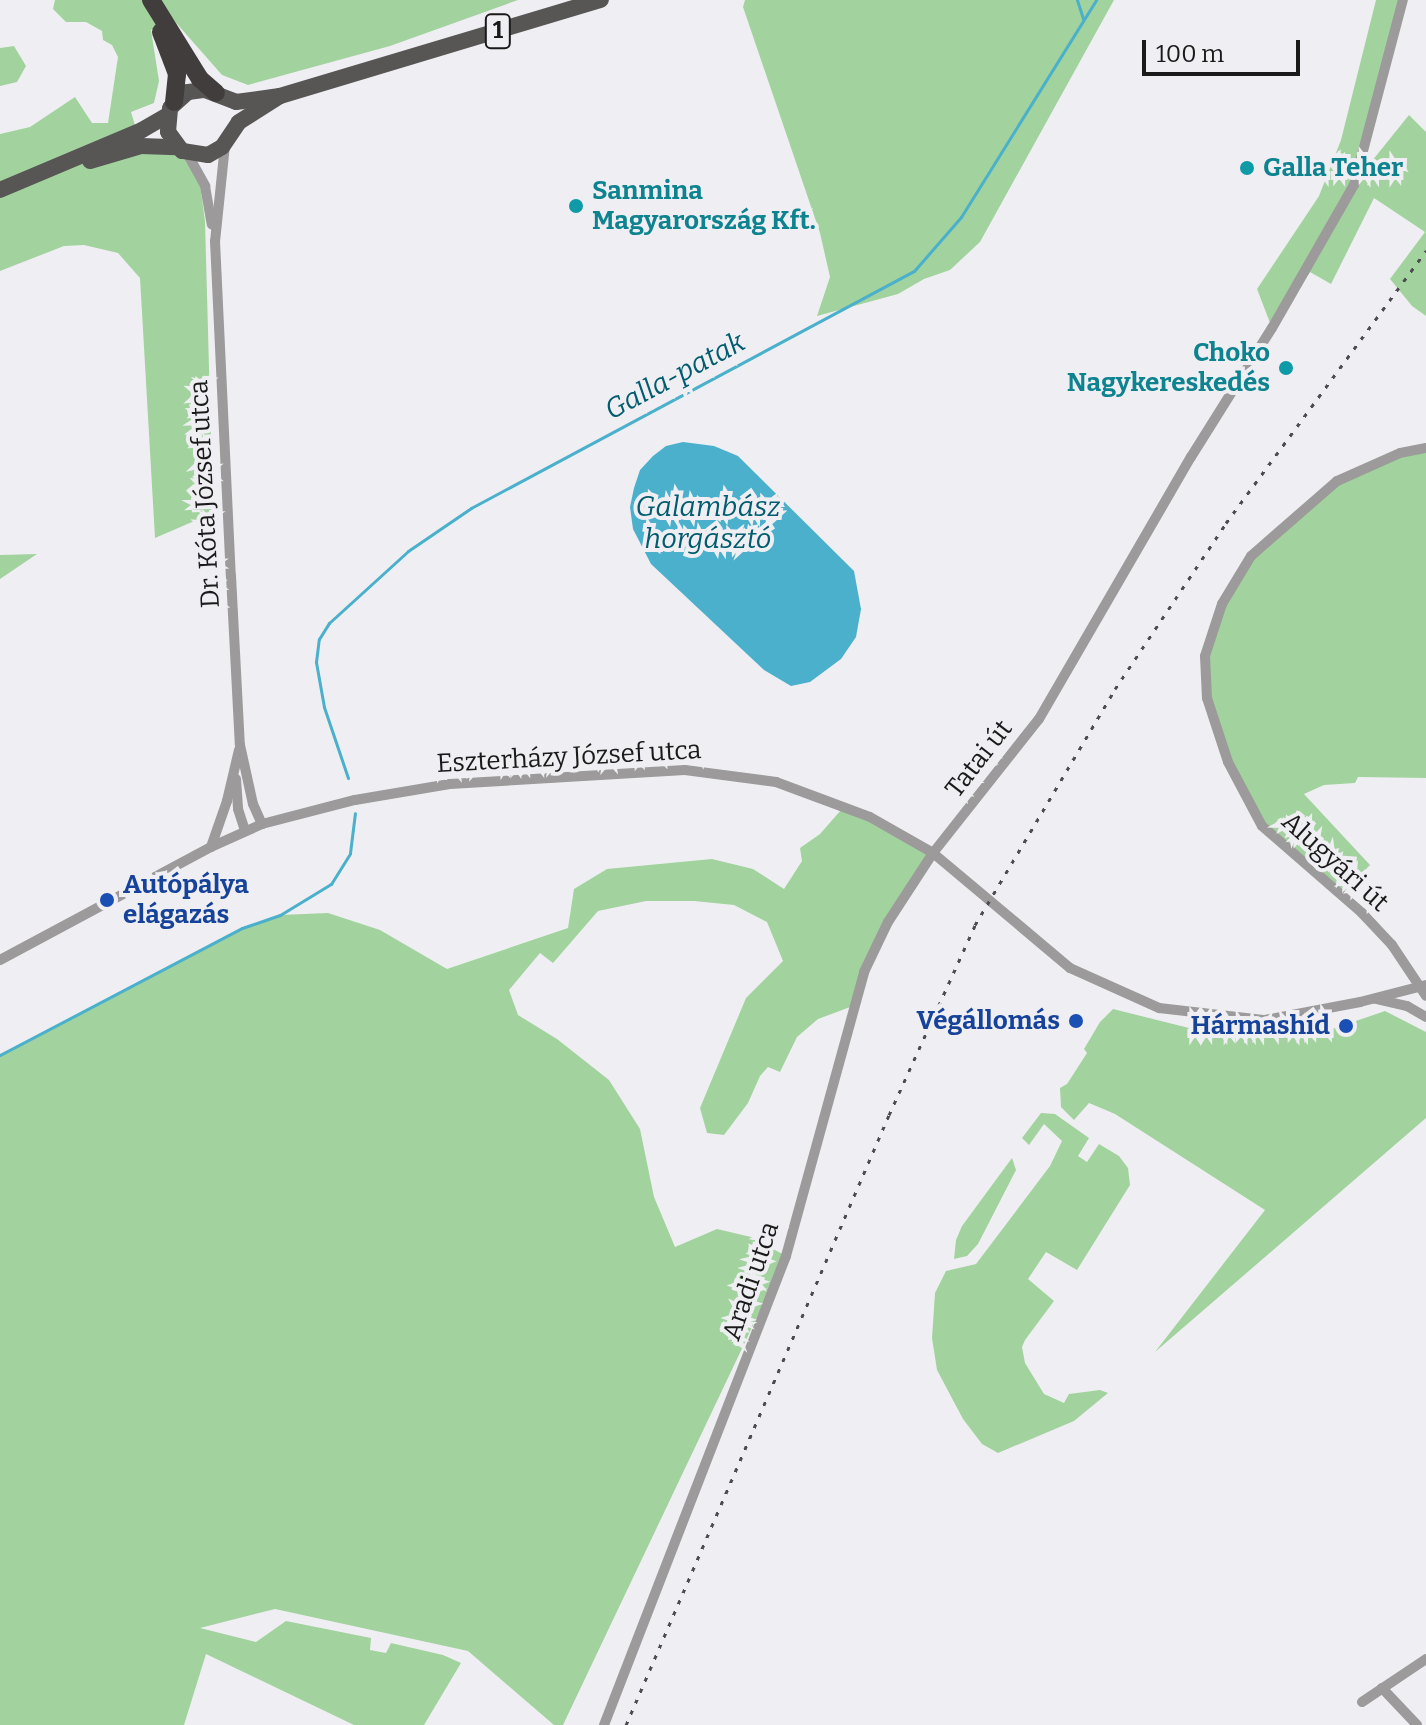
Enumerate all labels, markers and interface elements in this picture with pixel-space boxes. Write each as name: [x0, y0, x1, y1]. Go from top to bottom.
road number: 1: [484, 11, 512, 51]
scale bar: [1146, 24, 1304, 74]
text: 100 m: [1156, 40, 1224, 68]
place label: Galla Teher: [1263, 152, 1403, 184]
marker: Galla Teher: [1238, 159, 1256, 177]
place label: Sanmina Magyarország Kft.: [592, 175, 816, 236]
marker: Sanmina Magyarország Kft.: [567, 197, 585, 215]
water label: Galla-patak: [599, 325, 751, 427]
place label: Choko Nagykereskedés: [1067, 337, 1270, 398]
marker: Choko Nagykereskedés: [1277, 359, 1295, 377]
street label: Dr. Kóta József utca: [183, 379, 227, 609]
water label: Galambász horgásztó: [636, 490, 780, 556]
street label: Tatai út: [939, 714, 1019, 804]
street label: Eszterházy József utca: [436, 734, 702, 780]
street label: Alugyári út: [1275, 806, 1395, 918]
place label: Autópálya elágazás: [123, 869, 249, 930]
marker: Autópálya elágazás: [98, 891, 116, 909]
place label: Végállomás: [917, 1005, 1060, 1037]
place label: Hármashíd: [1191, 1010, 1330, 1042]
marker: Végállomás: [1067, 1012, 1085, 1030]
marker: Hármashíd: [1337, 1017, 1355, 1035]
street label: Aradi utca: [716, 1218, 786, 1344]

